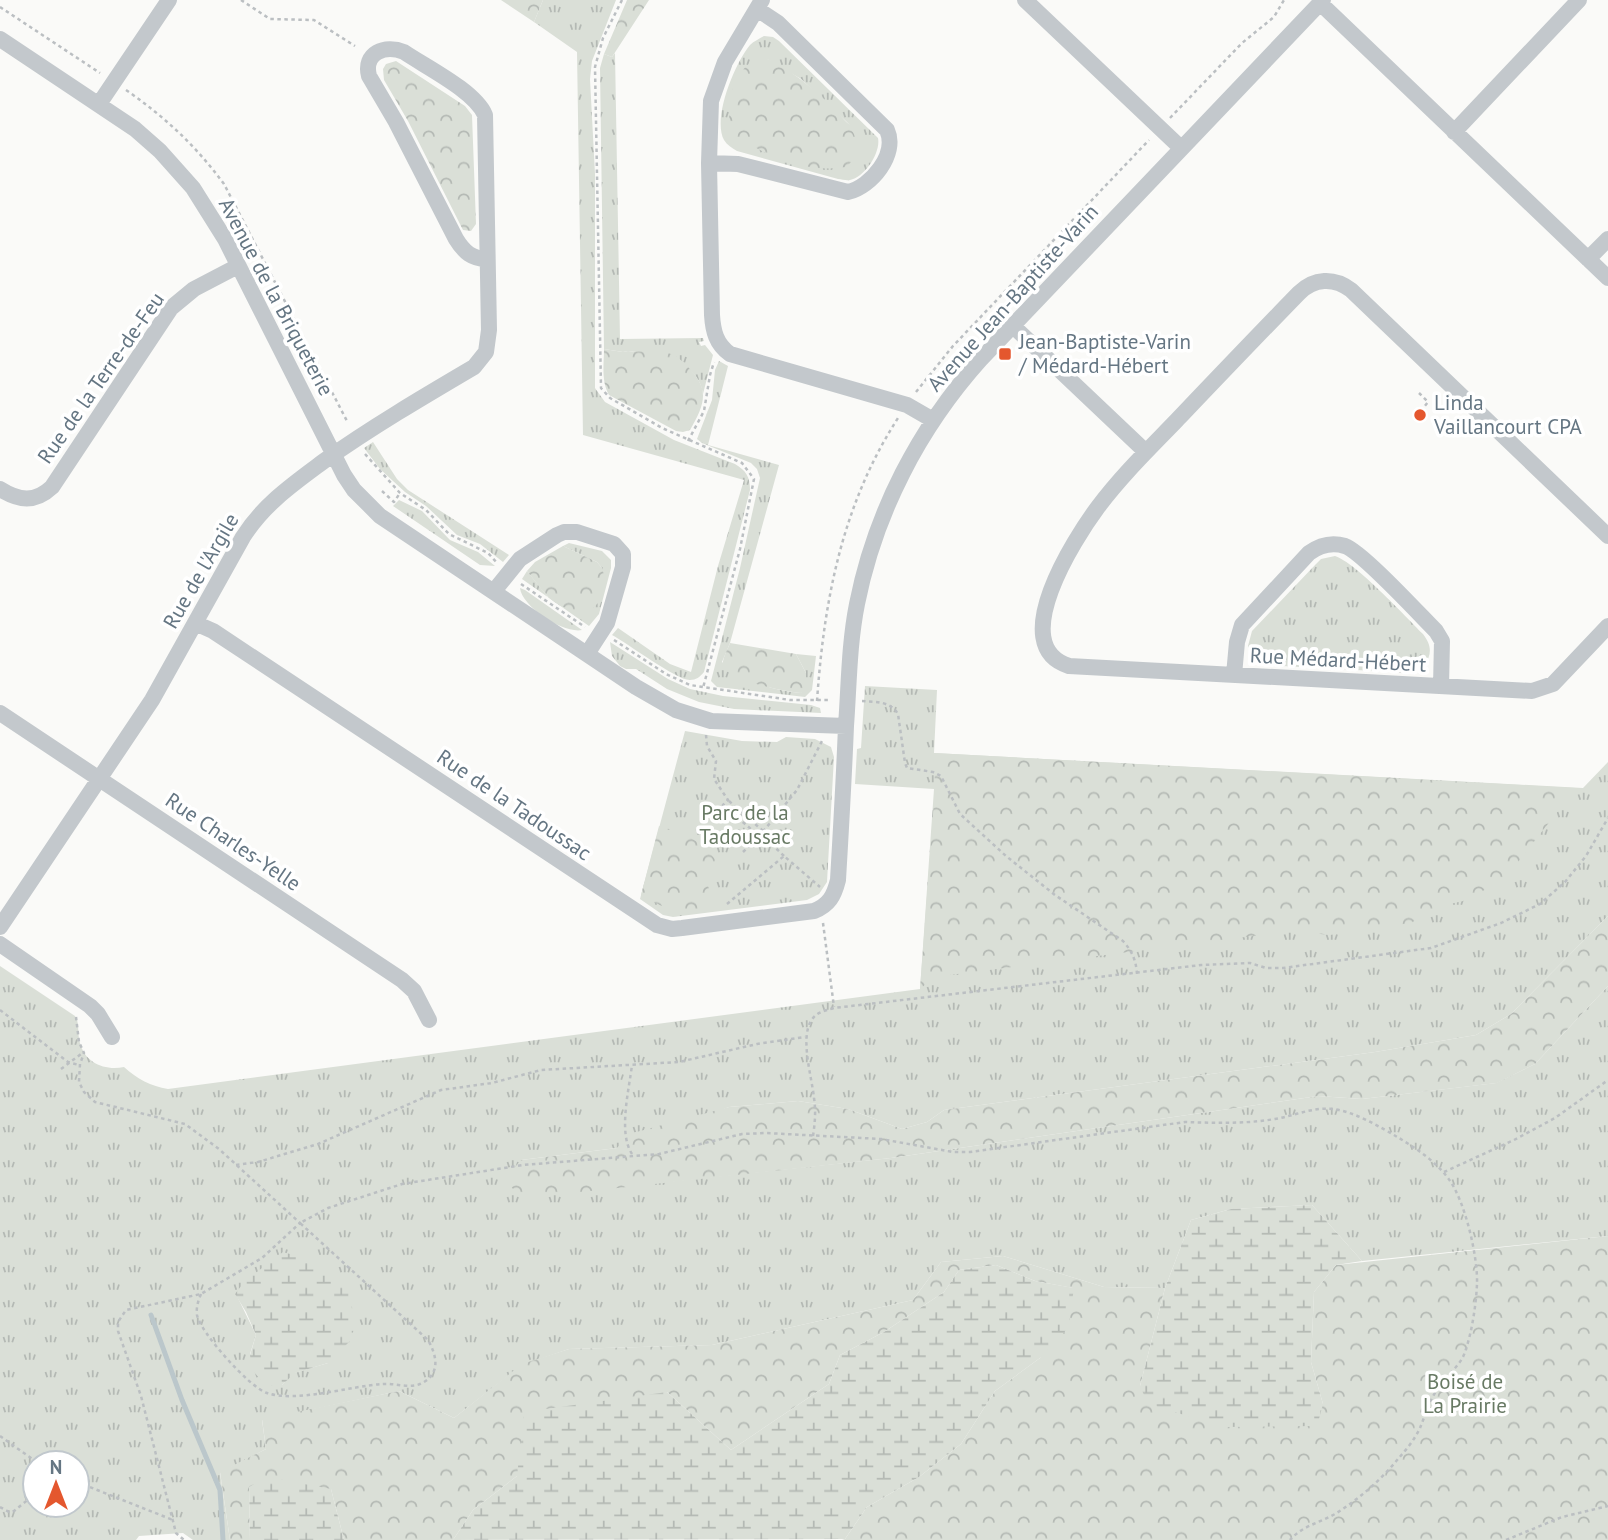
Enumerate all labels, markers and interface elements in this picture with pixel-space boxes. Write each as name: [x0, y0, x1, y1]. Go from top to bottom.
street label: Avenue de la Briqueterie: [213, 193, 340, 400]
street label: Avenue Jean-Baptiste-Varin: [921, 198, 1104, 397]
street label: Rue de la Terre-de-Feu: [31, 287, 170, 469]
place label: Jean-Baptiste-Varin / Médard-Hébert: [1018, 328, 1191, 379]
marker: Jean-Baptiste-Varin / Médard-Hébert: [997, 346, 1013, 362]
place label: Linda Vaillancourt CPA: [1433, 389, 1583, 440]
marker: Linda Vaillancourt CPA: [1412, 407, 1428, 423]
street label: Rue de l'Argile: [157, 508, 244, 633]
street label: Rue Médard-Hébert: [1249, 641, 1427, 678]
street label: Rue de la Tadoussac: [432, 743, 597, 866]
street label: Rue Charles-Yelle: [160, 786, 306, 897]
park label: Parc de la Tadoussac: [699, 799, 791, 850]
park label: Boisé de La Prairie: [1423, 1368, 1507, 1419]
north arrow: [21, 1449, 91, 1519]
text: N: [50, 1455, 62, 1479]

